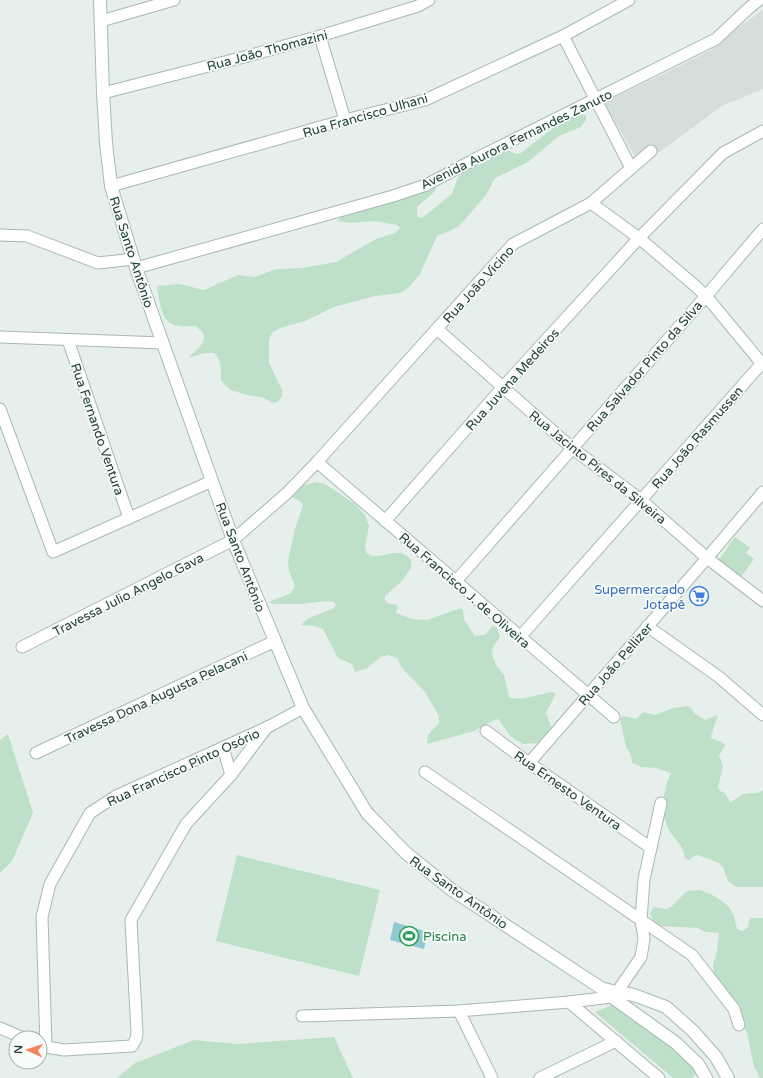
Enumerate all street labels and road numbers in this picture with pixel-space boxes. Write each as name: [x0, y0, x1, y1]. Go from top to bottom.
street label: Rua João Thomazini: [205, 27, 329, 75]
street label: Avenida Aurora Fernandes Zanuto: [418, 86, 615, 193]
street label: Rua Francisco Ulhani: [301, 90, 430, 141]
street label: Rua Santo Antônio: [105, 195, 157, 310]
street label: Rua João Vicino: [440, 243, 518, 327]
street label: Rua Salvador Pinto da Silva: [584, 298, 706, 435]
street label: Rua Juvena Medeiros: [463, 325, 563, 434]
street label: Rua Fernando Ventura: [67, 361, 127, 498]
street label: Rua João Rasmussen: [649, 383, 747, 492]
street label: Rua Jacinto Pires da Silveira: [526, 407, 669, 528]
street label: Rua Santo Antônio: [212, 500, 268, 615]
street label: Rua Francisco J. de Oliveira: [395, 529, 533, 652]
street label: Travessa Julio Angelo Gava: [50, 550, 207, 640]
street label: Rua João Pellizer: [575, 620, 656, 709]
street label: Travessa Dona Augusta Pelacani: [62, 648, 250, 747]
street label: Rua Francisco Pinto Osório: [104, 725, 262, 810]
street label: Rua Ernesto Ventura: [511, 748, 624, 834]
street label: Rua Santo Antônio: [406, 853, 511, 933]

